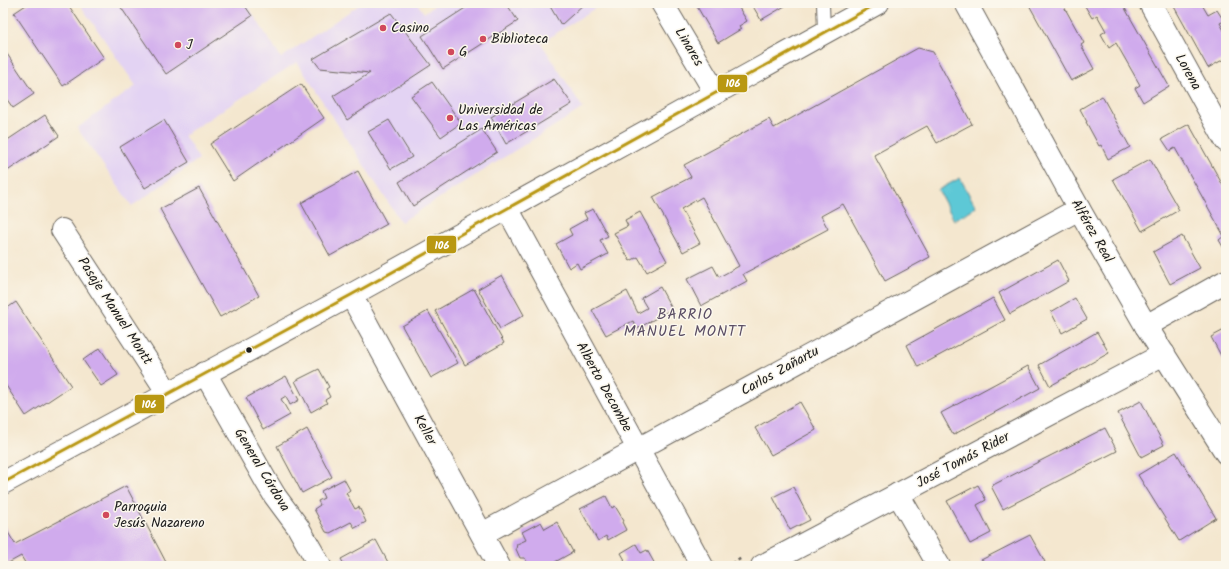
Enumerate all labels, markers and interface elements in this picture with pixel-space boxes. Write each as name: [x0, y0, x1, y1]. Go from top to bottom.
place label: Casino: [391, 17, 429, 39]
marker: Casino: [378, 23, 388, 33]
street label: Linares: [669, 23, 709, 71]
place label: Biblioteca: [491, 28, 548, 50]
place label: J: [186, 34, 193, 56]
marker: Biblioteca: [478, 34, 488, 44]
marker: J: [173, 40, 183, 50]
place label: G: [459, 41, 468, 63]
marker: G: [446, 47, 456, 57]
street label: Lorena: [1169, 50, 1207, 94]
line badge: 106: [717, 74, 748, 93]
text: 106: [726, 75, 740, 93]
place label: Universidad de Las Américas: [458, 99, 543, 137]
marker: Universidad de Las Américas: [445, 113, 455, 123]
street label: Alférez Real: [1065, 195, 1119, 268]
line badge: 106: [426, 235, 457, 254]
text: 106: [435, 237, 449, 255]
street label: Pasaje Manuel Montt: [72, 253, 159, 370]
district label: BARRIO MANUEL MONTT: [624, 303, 747, 344]
street label: Alberto Decombe: [570, 338, 638, 437]
street label: Carlos Zañartu: [737, 340, 824, 402]
unlabelled marker: [244, 345, 254, 355]
line badge: 106: [134, 394, 165, 414]
text: 106: [142, 396, 156, 414]
street label: Keller: [408, 411, 443, 451]
street label: General Córdova: [228, 424, 296, 516]
street label: José Tomás Rider: [912, 425, 1015, 494]
place label: Parroquia Jesús Nazareno: [114, 496, 205, 534]
marker: Parroquia Jesús Nazareno: [101, 510, 111, 520]

